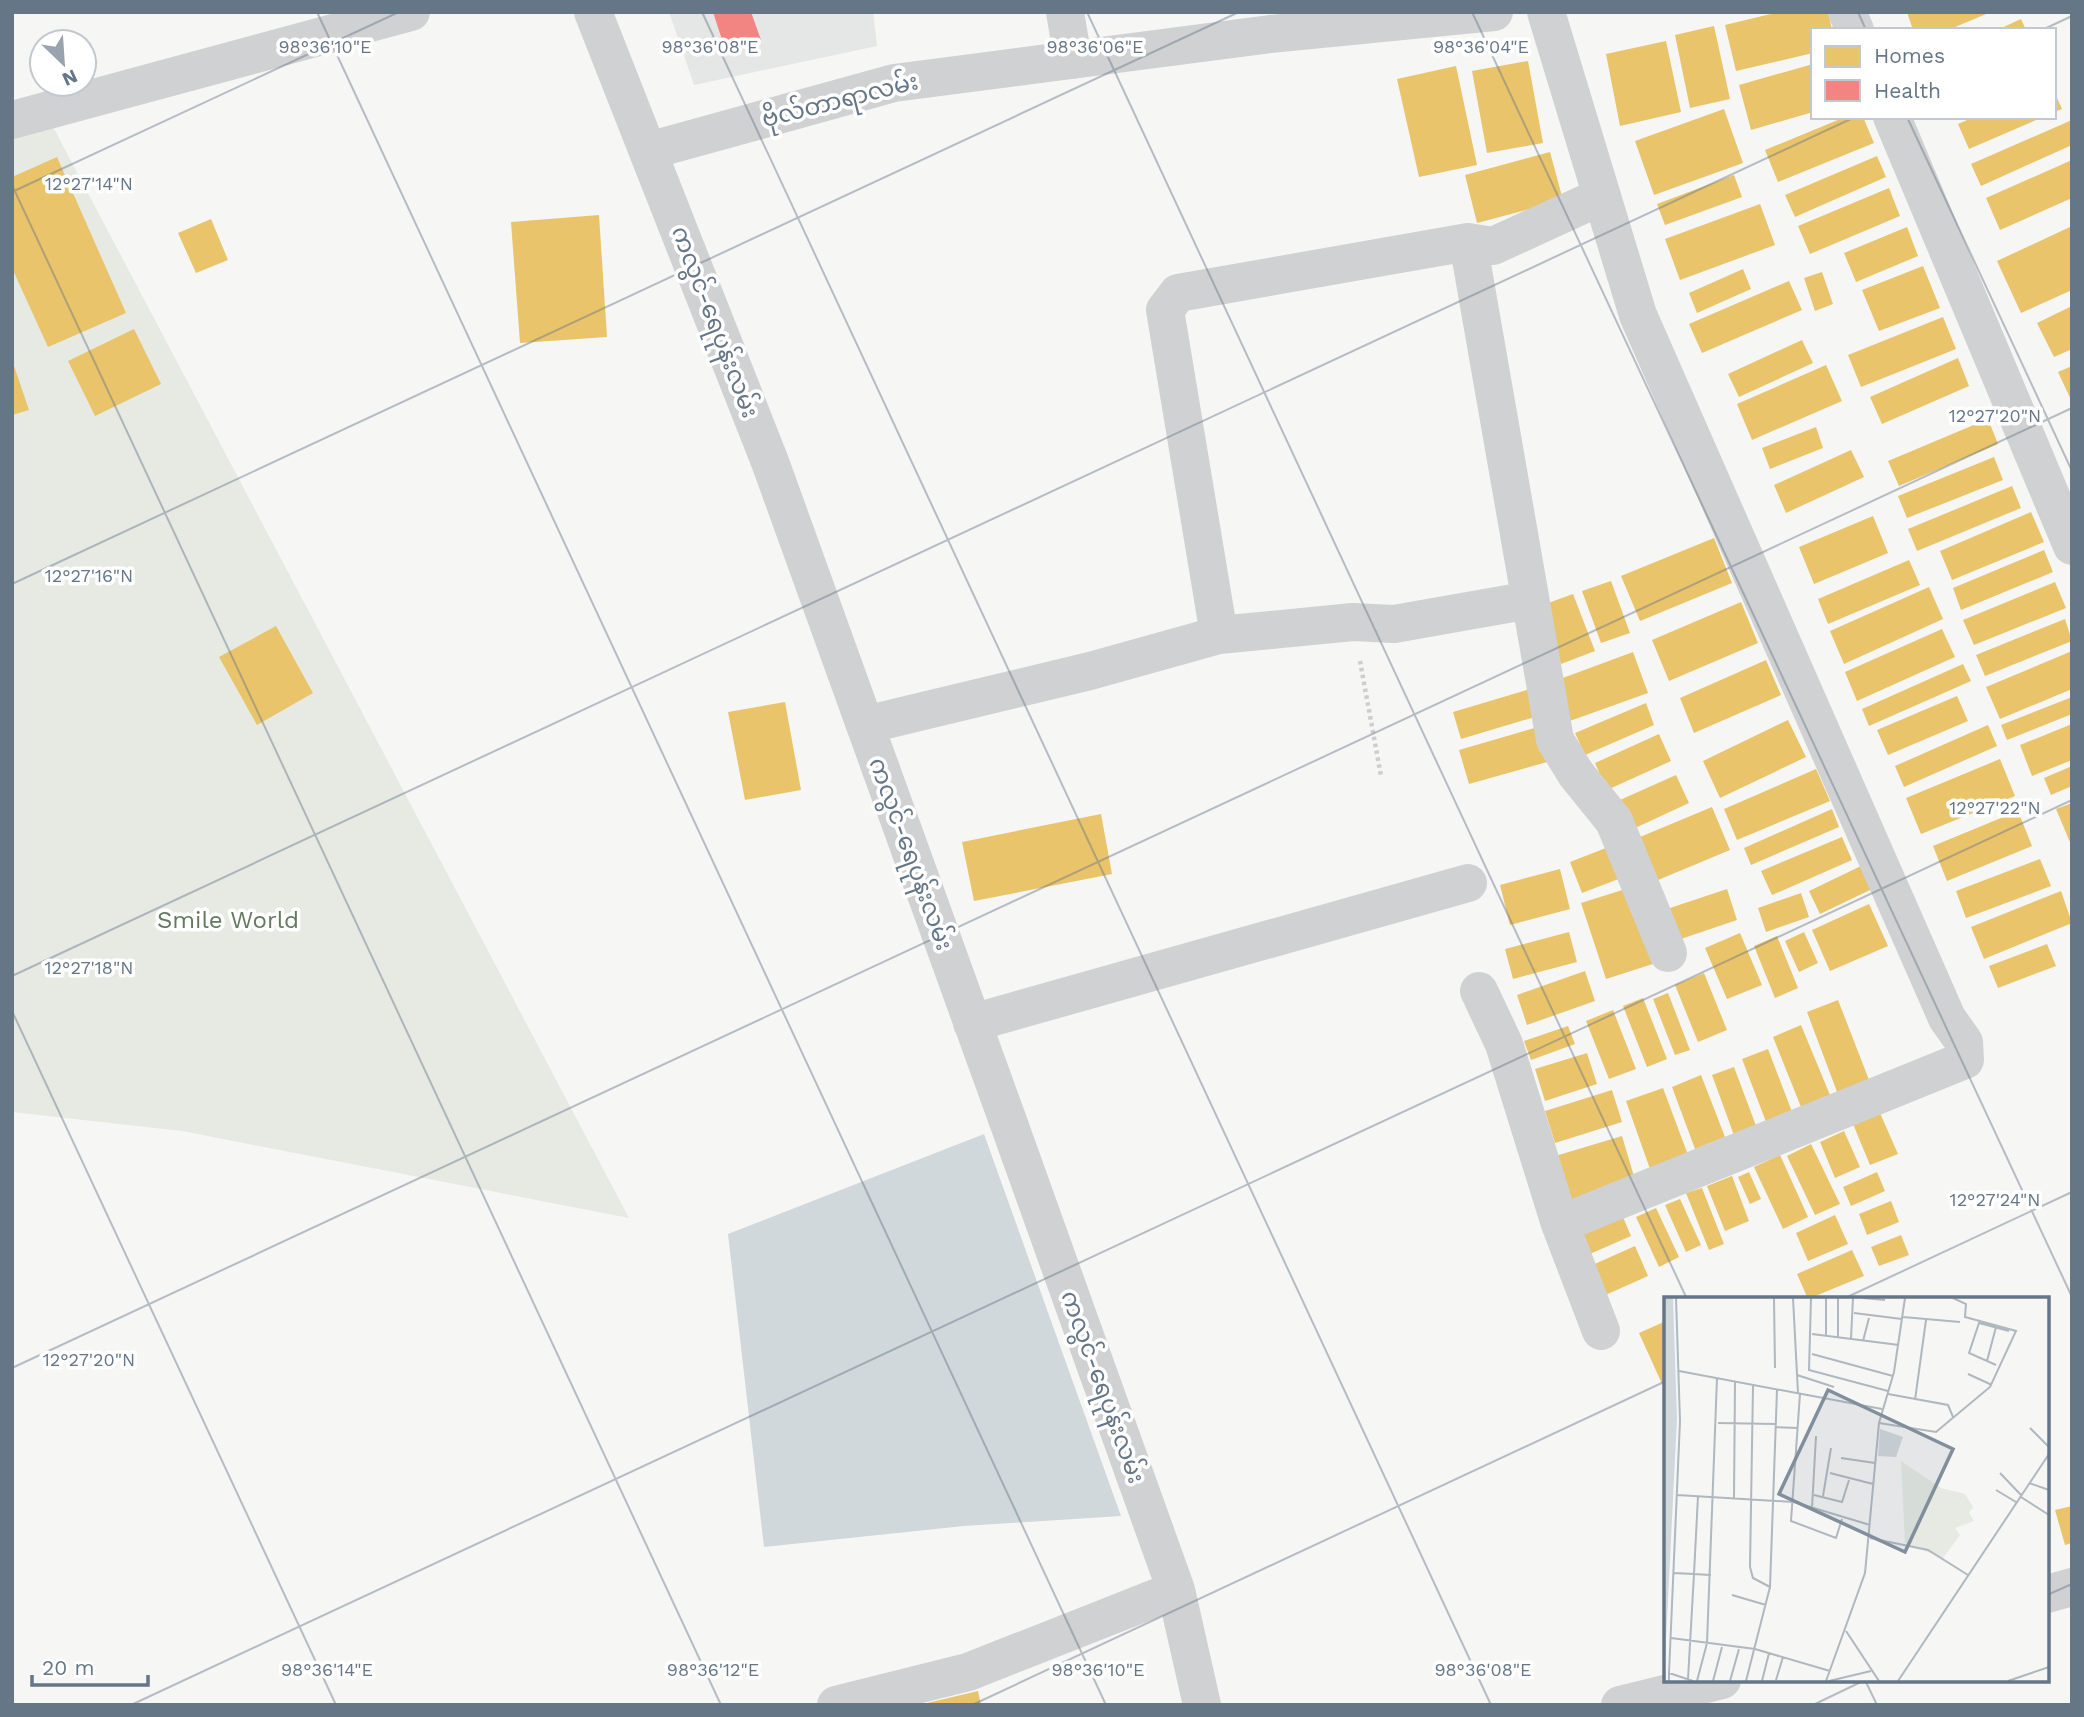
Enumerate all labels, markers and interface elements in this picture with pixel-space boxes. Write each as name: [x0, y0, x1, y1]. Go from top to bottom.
north arrow: [28, 28, 98, 98]
legend: [1811, 28, 2056, 119]
text: 98°36'10"E: [278, 36, 372, 57]
text: 98°36'08"E: [661, 36, 759, 57]
text: 98°36'06"E: [1046, 36, 1144, 57]
text: 98°36'04"E: [1433, 36, 1529, 57]
text: Homes: [1874, 43, 1945, 68]
text: N: [59, 65, 81, 91]
street label: ဗိုလ်တာရာလမ်း: [758, 65, 922, 138]
text: Health: [1874, 78, 1941, 103]
text: 12°27'14"N: [45, 173, 133, 194]
street label: ကလွင်-ရေပုန်းလမ်း: [661, 222, 766, 424]
text: 12°27'20"N: [1949, 405, 2041, 426]
text: 12°27'16"N: [45, 565, 133, 586]
street label: ကလွင်-ရေပုန်းလမ်း: [858, 753, 961, 956]
text: 12°27'22"N: [1949, 797, 2041, 818]
park label: Smile World: [157, 906, 299, 934]
text: 12°27'18"N: [45, 957, 133, 978]
text: 12°27'24"N: [1950, 1189, 2040, 1210]
street label: ကလွင်-ရေပုန်းလမ်း: [1050, 1286, 1153, 1489]
inset map: [1664, 1297, 2049, 1682]
text: 12°27'20"N: [43, 1349, 135, 1370]
scale bar: [32, 1644, 147, 1688]
text: 20 m: [42, 1655, 94, 1680]
text: 98°36'14"E: [281, 1659, 373, 1680]
text: 98°36'12"E: [667, 1659, 759, 1680]
text: 98°36'10"E: [1051, 1659, 1145, 1680]
text: 98°36'08"E: [1434, 1659, 1532, 1680]

